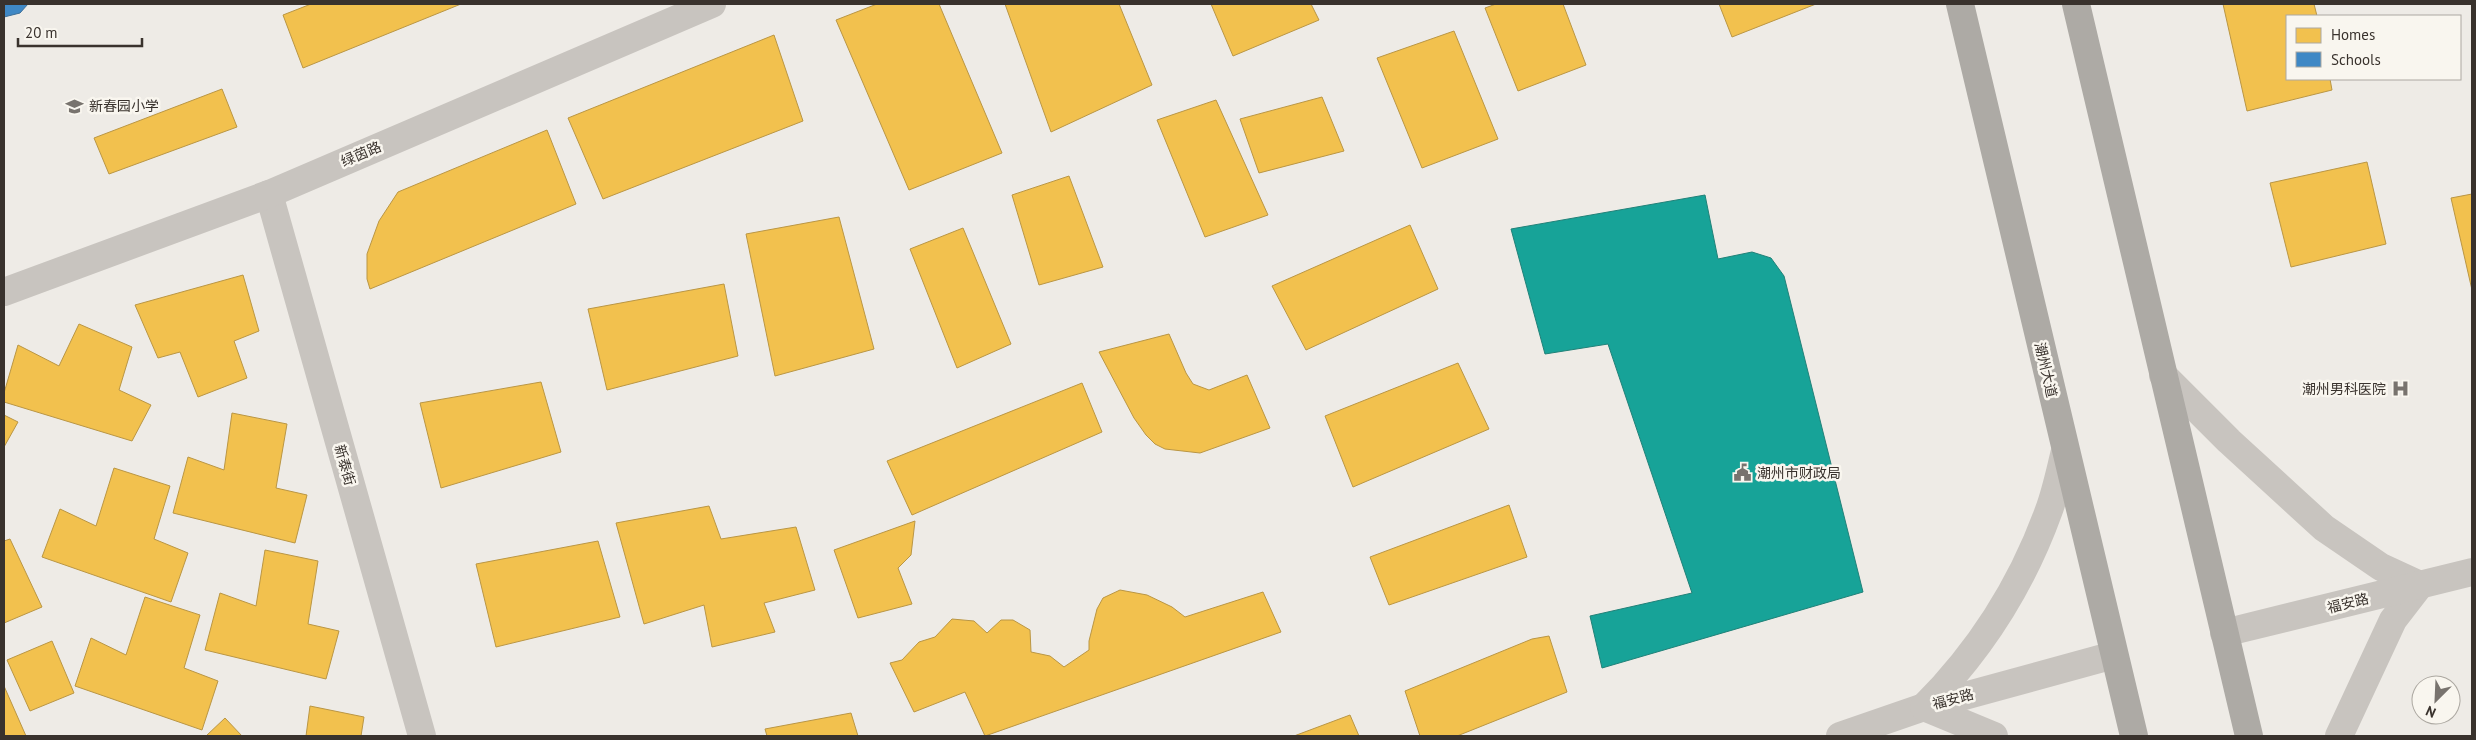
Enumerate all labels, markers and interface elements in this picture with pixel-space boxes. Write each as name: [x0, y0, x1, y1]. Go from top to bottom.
scale bar: [18, 15, 141, 47]
legend: [2286, 15, 2461, 80]
text: 20 m: [25, 23, 58, 42]
text: Homes: [2331, 25, 2375, 44]
text: Schools: [2331, 50, 2381, 69]
school or university icon: 新春园小学: [65, 96, 85, 116]
place label: 新春园小学: [89, 97, 159, 115]
street label: 绿茵路: [338, 138, 384, 170]
street label: 潮州大道: [2031, 341, 2061, 399]
hospital icon: 潮州男科医院: [2390, 379, 2410, 399]
place label: 潮州男科医院: [2302, 380, 2386, 398]
street label: 新泰街: [331, 442, 359, 488]
public building icon: 潮州市财政局: [1733, 463, 1753, 483]
place label: 潮州市财政局: [1757, 464, 1841, 482]
street label: 福安路: [2325, 589, 2371, 617]
north arrow: [2411, 675, 2461, 725]
street label: 福安路: [1930, 685, 1976, 713]
text: N: [2423, 702, 2439, 722]

